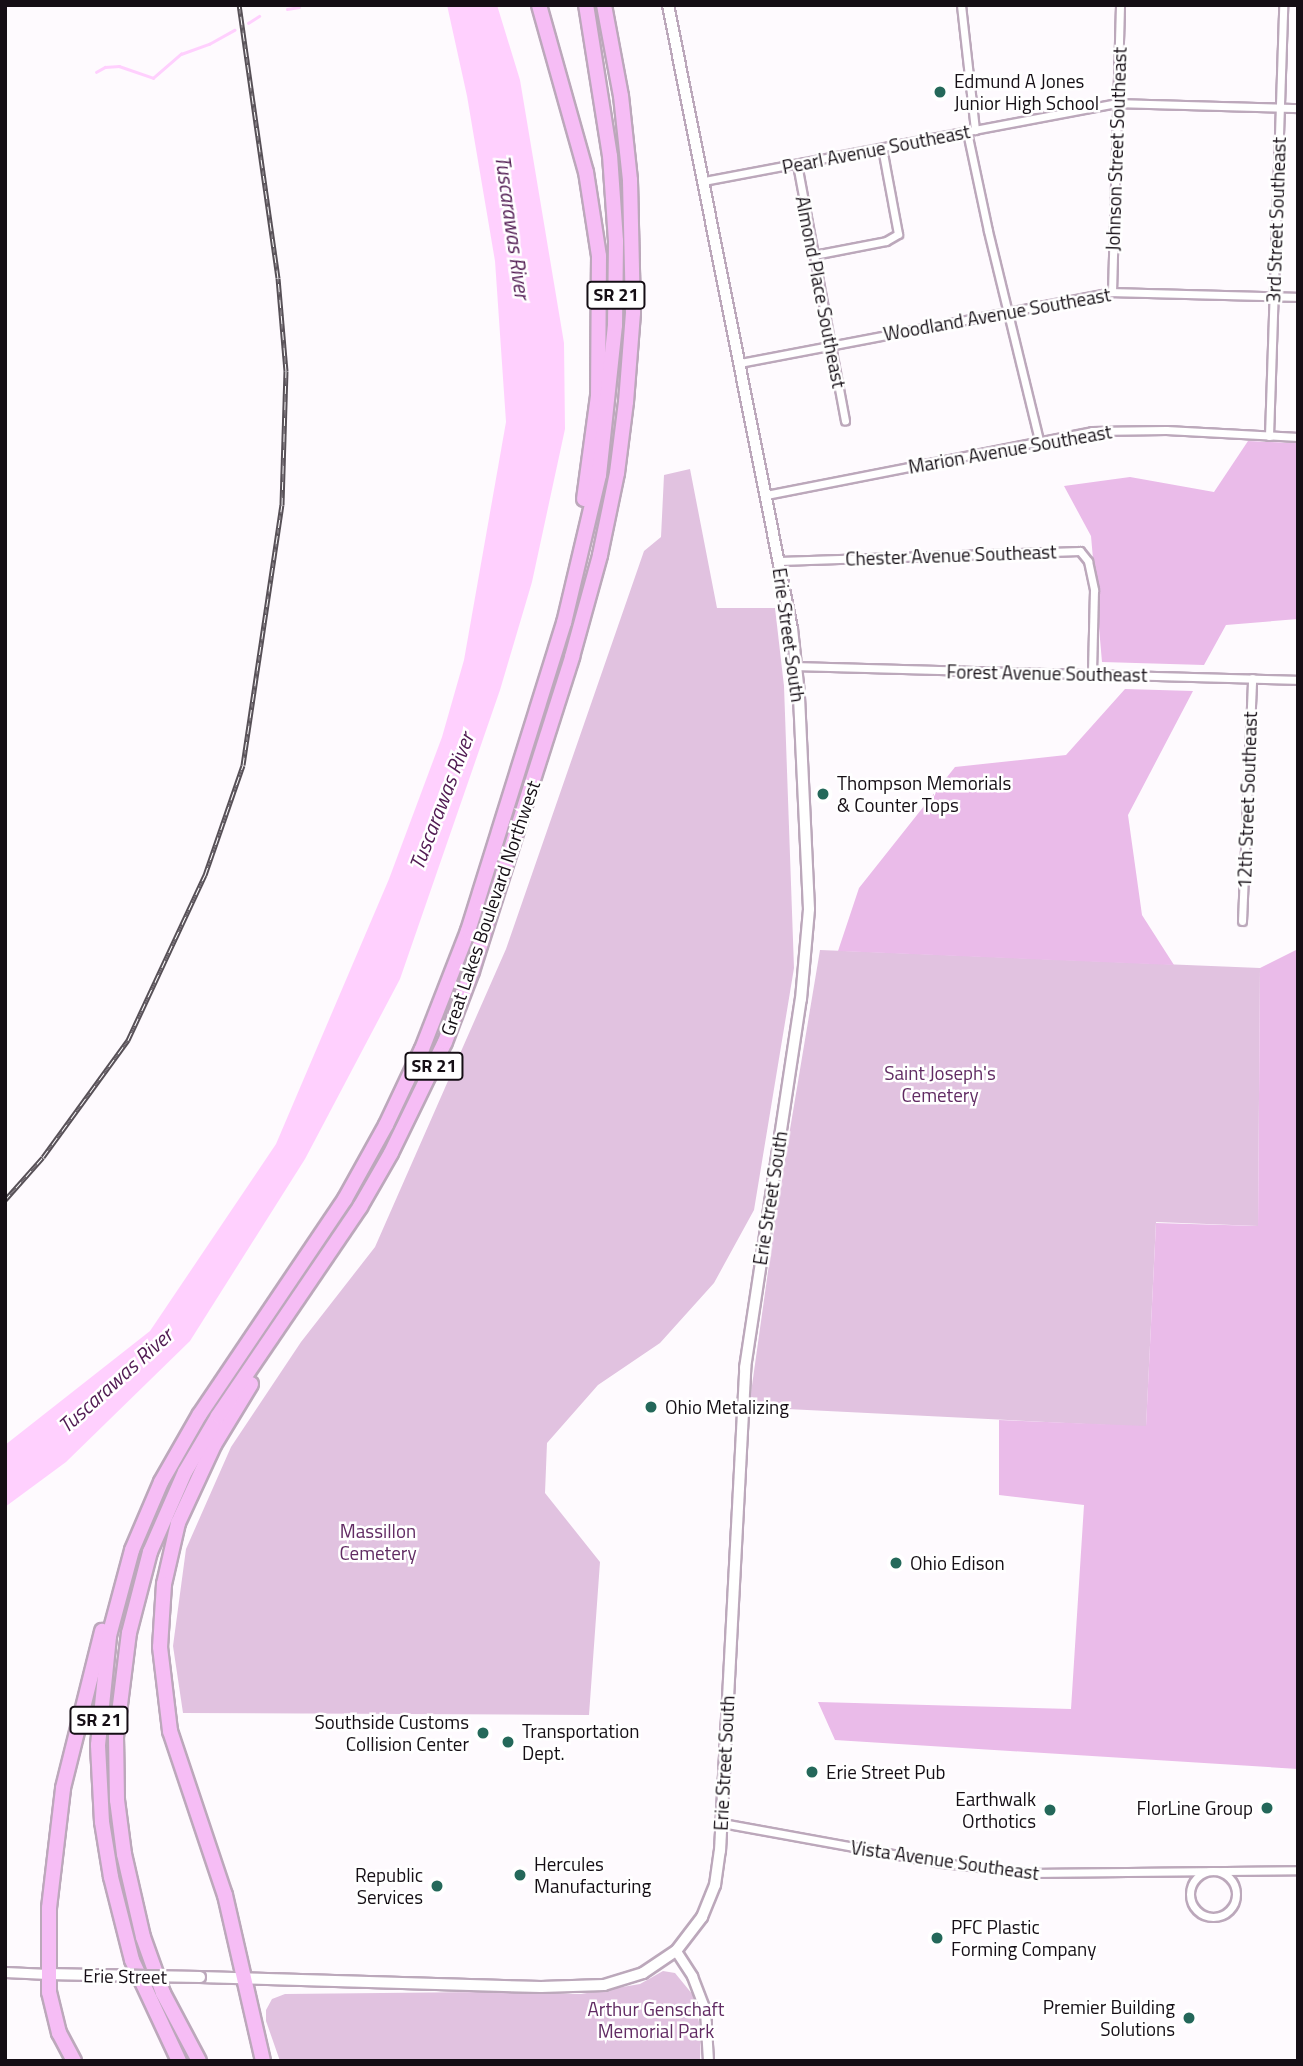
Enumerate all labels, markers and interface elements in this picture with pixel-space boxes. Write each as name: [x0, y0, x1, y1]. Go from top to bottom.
street label: Johnson Street Southeast: [1101, 47, 1131, 251]
place label: Edmund A Jones Junior High School: [954, 70, 1099, 114]
marker: Edmund A Jones Junior High School: [932, 84, 948, 100]
street label: Pearl Avenue Southeast: [780, 120, 972, 178]
street label: 3rd Street Southeast: [1262, 137, 1290, 303]
water label: Tuscarawas River: [490, 154, 536, 300]
street label: Almond Place Southeast: [791, 194, 851, 390]
road number: SR 21: [586, 281, 646, 310]
street label: Woodland Avenue Southeast: [882, 283, 1112, 345]
street label: Marion Avenue Southeast: [907, 420, 1113, 478]
street label: Chester Avenue Southeast: [845, 540, 1057, 570]
street label: Erie Street South: [768, 566, 810, 704]
street label: Forest Avenue Southeast: [946, 660, 1148, 686]
street label: 12th Street Southeast: [1233, 711, 1261, 889]
water label: Tuscarawas River: [403, 729, 479, 873]
place label: Thompson Memorials & Counter Tops: [837, 772, 1011, 816]
street label: Great Lakes Boulevard Northwest: [436, 777, 544, 1039]
marker: Thompson Memorials & Counter Tops: [815, 786, 831, 802]
road number: SR 21: [404, 1051, 464, 1080]
park label: Saint Joseph's Cemetery: [884, 1062, 996, 1106]
street label: Erie Street South: [748, 1129, 792, 1267]
water label: Tuscarawas River: [53, 1322, 177, 1438]
place label: Ohio Metalizing: [665, 1396, 789, 1418]
marker: Ohio Metalizing: [643, 1399, 659, 1415]
park label: Massillon Cemetery: [339, 1520, 417, 1564]
place label: Ohio Edison: [910, 1552, 1005, 1574]
marker: Ohio Edison: [888, 1555, 904, 1571]
street label: Erie Street South: [709, 1695, 739, 1831]
road number: SR 21: [69, 1706, 129, 1735]
place label: Southside Customs Collision Center: [314, 1711, 469, 1755]
place label: Transportation Dept.: [522, 1720, 639, 1764]
marker: Southside Customs Collision Center: [475, 1725, 491, 1741]
marker: Transportation Dept.: [500, 1734, 516, 1750]
place label: Erie Street Pub: [826, 1761, 946, 1783]
marker: Erie Street Pub: [804, 1764, 820, 1780]
place label: Earthwalk Orthotics: [955, 1788, 1036, 1832]
place label: FlorLine Group: [1137, 1797, 1253, 1819]
marker: FlorLine Group: [1259, 1800, 1275, 1816]
marker: Earthwalk Orthotics: [1042, 1802, 1058, 1818]
street label: Vista Avenue Southeast: [849, 1835, 1041, 1885]
place label: Hercules Manufacturing: [534, 1853, 651, 1897]
place label: Republic Services: [355, 1864, 423, 1908]
marker: Hercules Manufacturing: [512, 1867, 528, 1883]
marker: Republic Services: [429, 1878, 445, 1894]
place label: PFC Plastic Forming Company: [951, 1916, 1096, 1960]
marker: PFC Plastic Forming Company: [929, 1930, 945, 1946]
street label: Erie Street: [83, 1964, 167, 1988]
place label: Premier Building Solutions: [1043, 1996, 1175, 2040]
park label: Arthur Genschaft Memorial Park: [588, 1998, 724, 2042]
marker: Premier Building Solutions: [1181, 2010, 1197, 2026]

